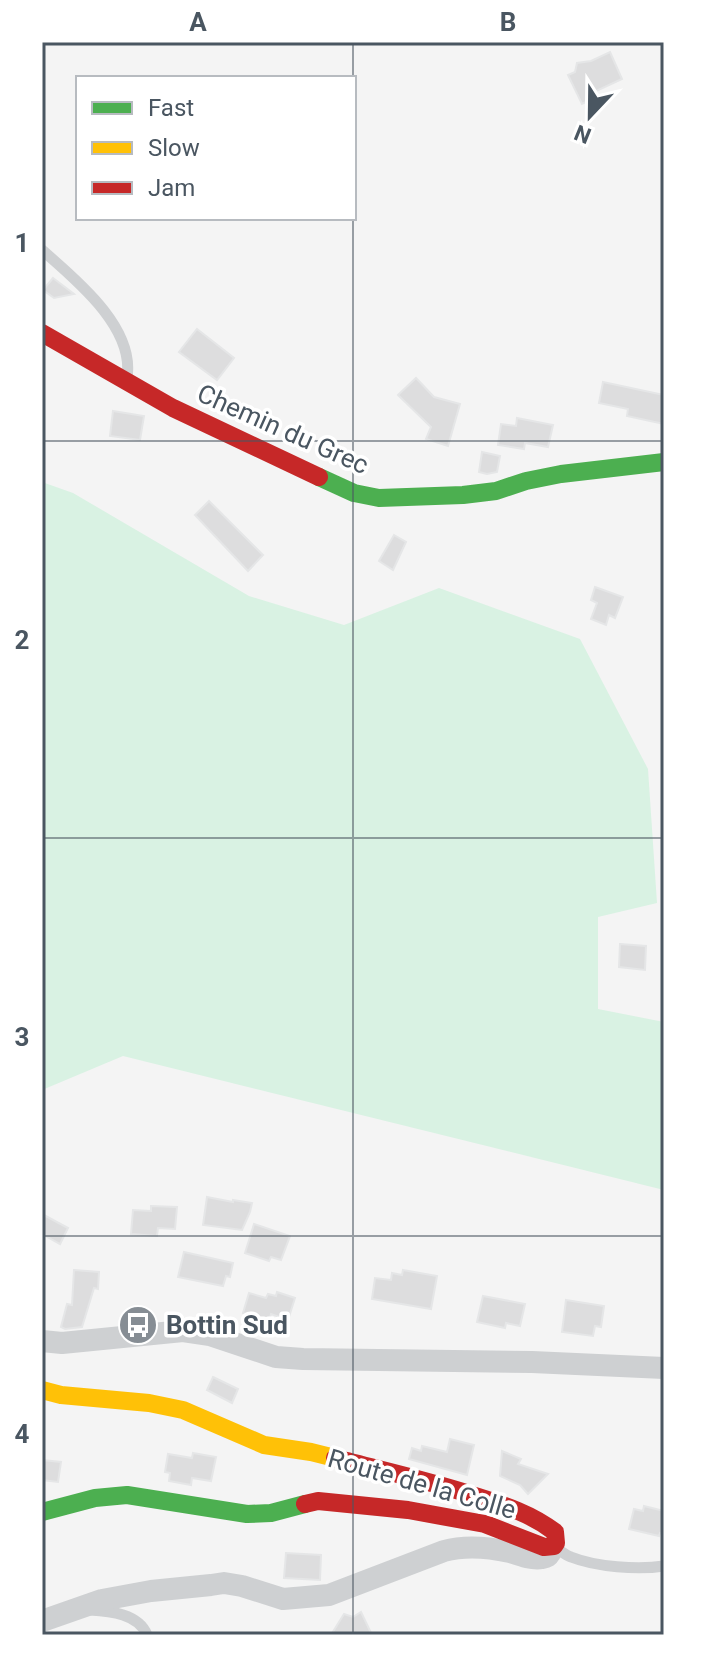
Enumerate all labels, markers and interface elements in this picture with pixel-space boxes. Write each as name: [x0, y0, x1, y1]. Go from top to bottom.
text: A: [189, 7, 207, 37]
text: B: [500, 7, 516, 37]
legend: [76, 76, 356, 220]
north arrow: [550, 76, 630, 156]
text: Fast: [148, 94, 194, 122]
text: N: [571, 120, 595, 149]
text: Slow: [148, 134, 200, 162]
text: Jam: [148, 174, 195, 202]
text: 1: [15, 228, 29, 258]
street label: Chemin du Grec: [193, 378, 373, 480]
text: 2: [15, 625, 29, 655]
text: 3: [15, 1022, 29, 1052]
bus stop icon: Bottin Sud: [117, 1304, 159, 1346]
place label: Bottin Sud: [166, 1310, 288, 1340]
text: 4: [15, 1419, 30, 1449]
street label: Route de la Colle: [325, 1443, 519, 1525]

